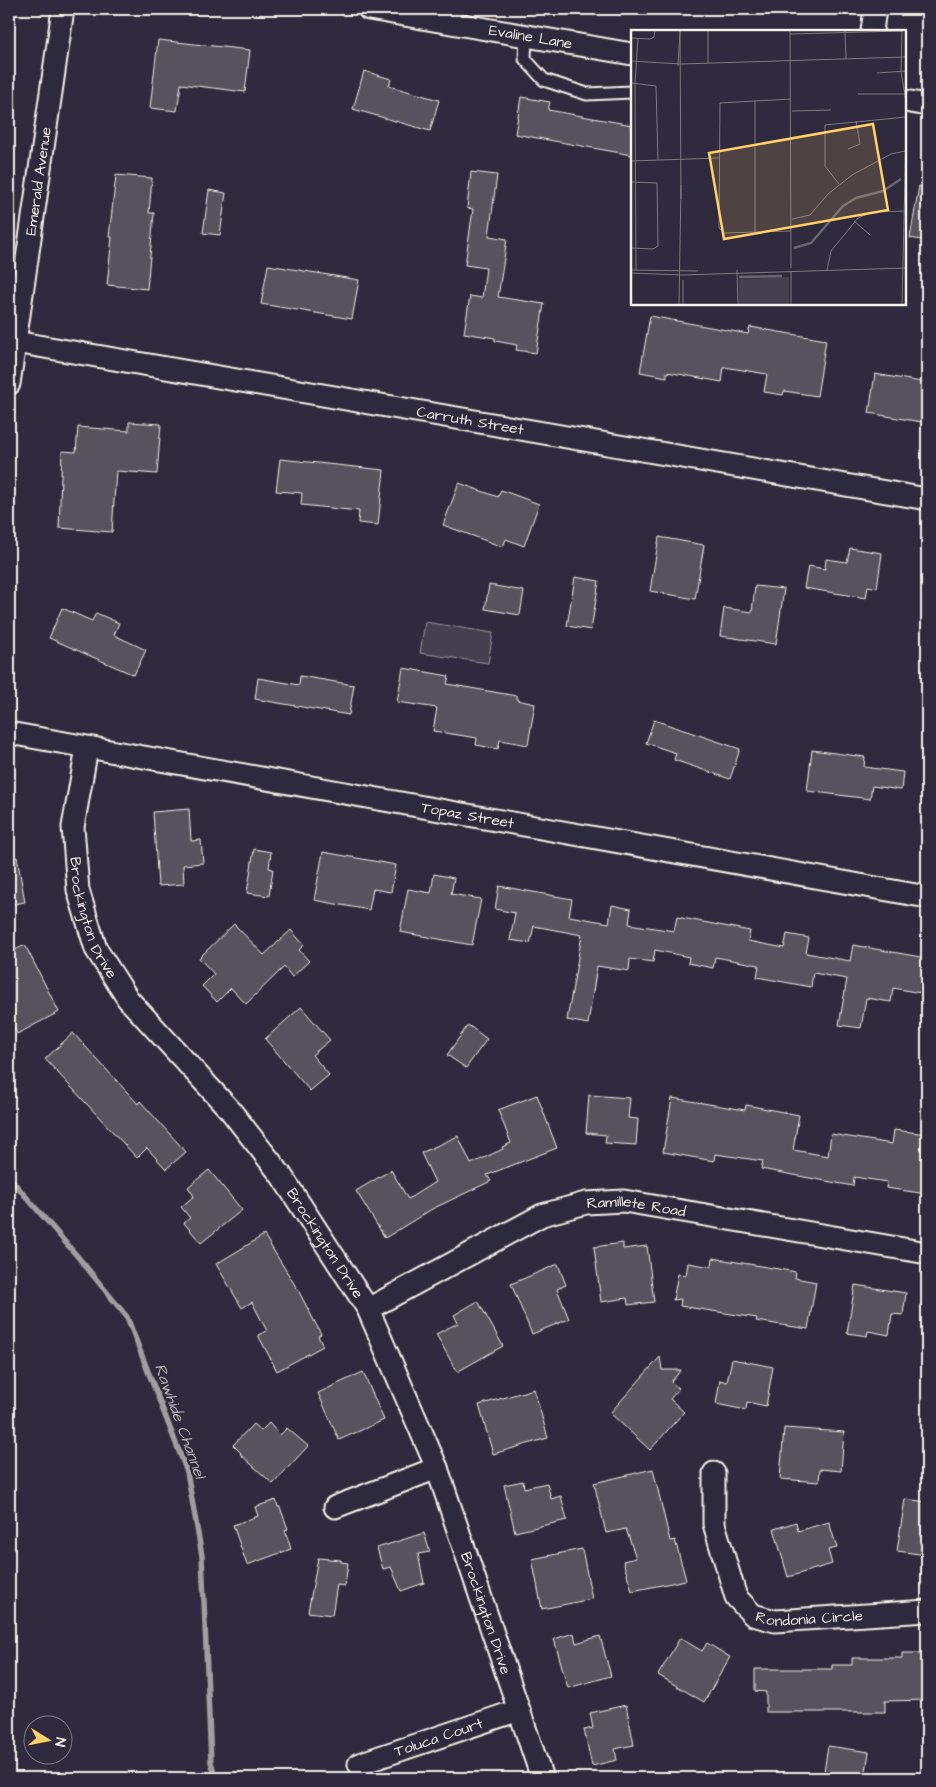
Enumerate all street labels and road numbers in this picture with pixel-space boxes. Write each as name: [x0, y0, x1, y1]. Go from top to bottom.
street label: Evaline Lane: [487, 19, 574, 54]
street label: Emerald Avenue: [20, 125, 56, 237]
street label: Carruth Street: [415, 401, 525, 440]
street label: Topaz Street: [420, 796, 516, 834]
street label: Brockington Drive: [65, 856, 123, 982]
street label: Brockington Drive: [282, 1184, 369, 1302]
street label: Ramillete Road: [586, 1191, 688, 1222]
street label: Brockington Drive: [456, 1549, 517, 1677]
street label: Rondonia Circle: [753, 1605, 863, 1632]
street label: Toluca Court: [392, 1712, 486, 1762]

